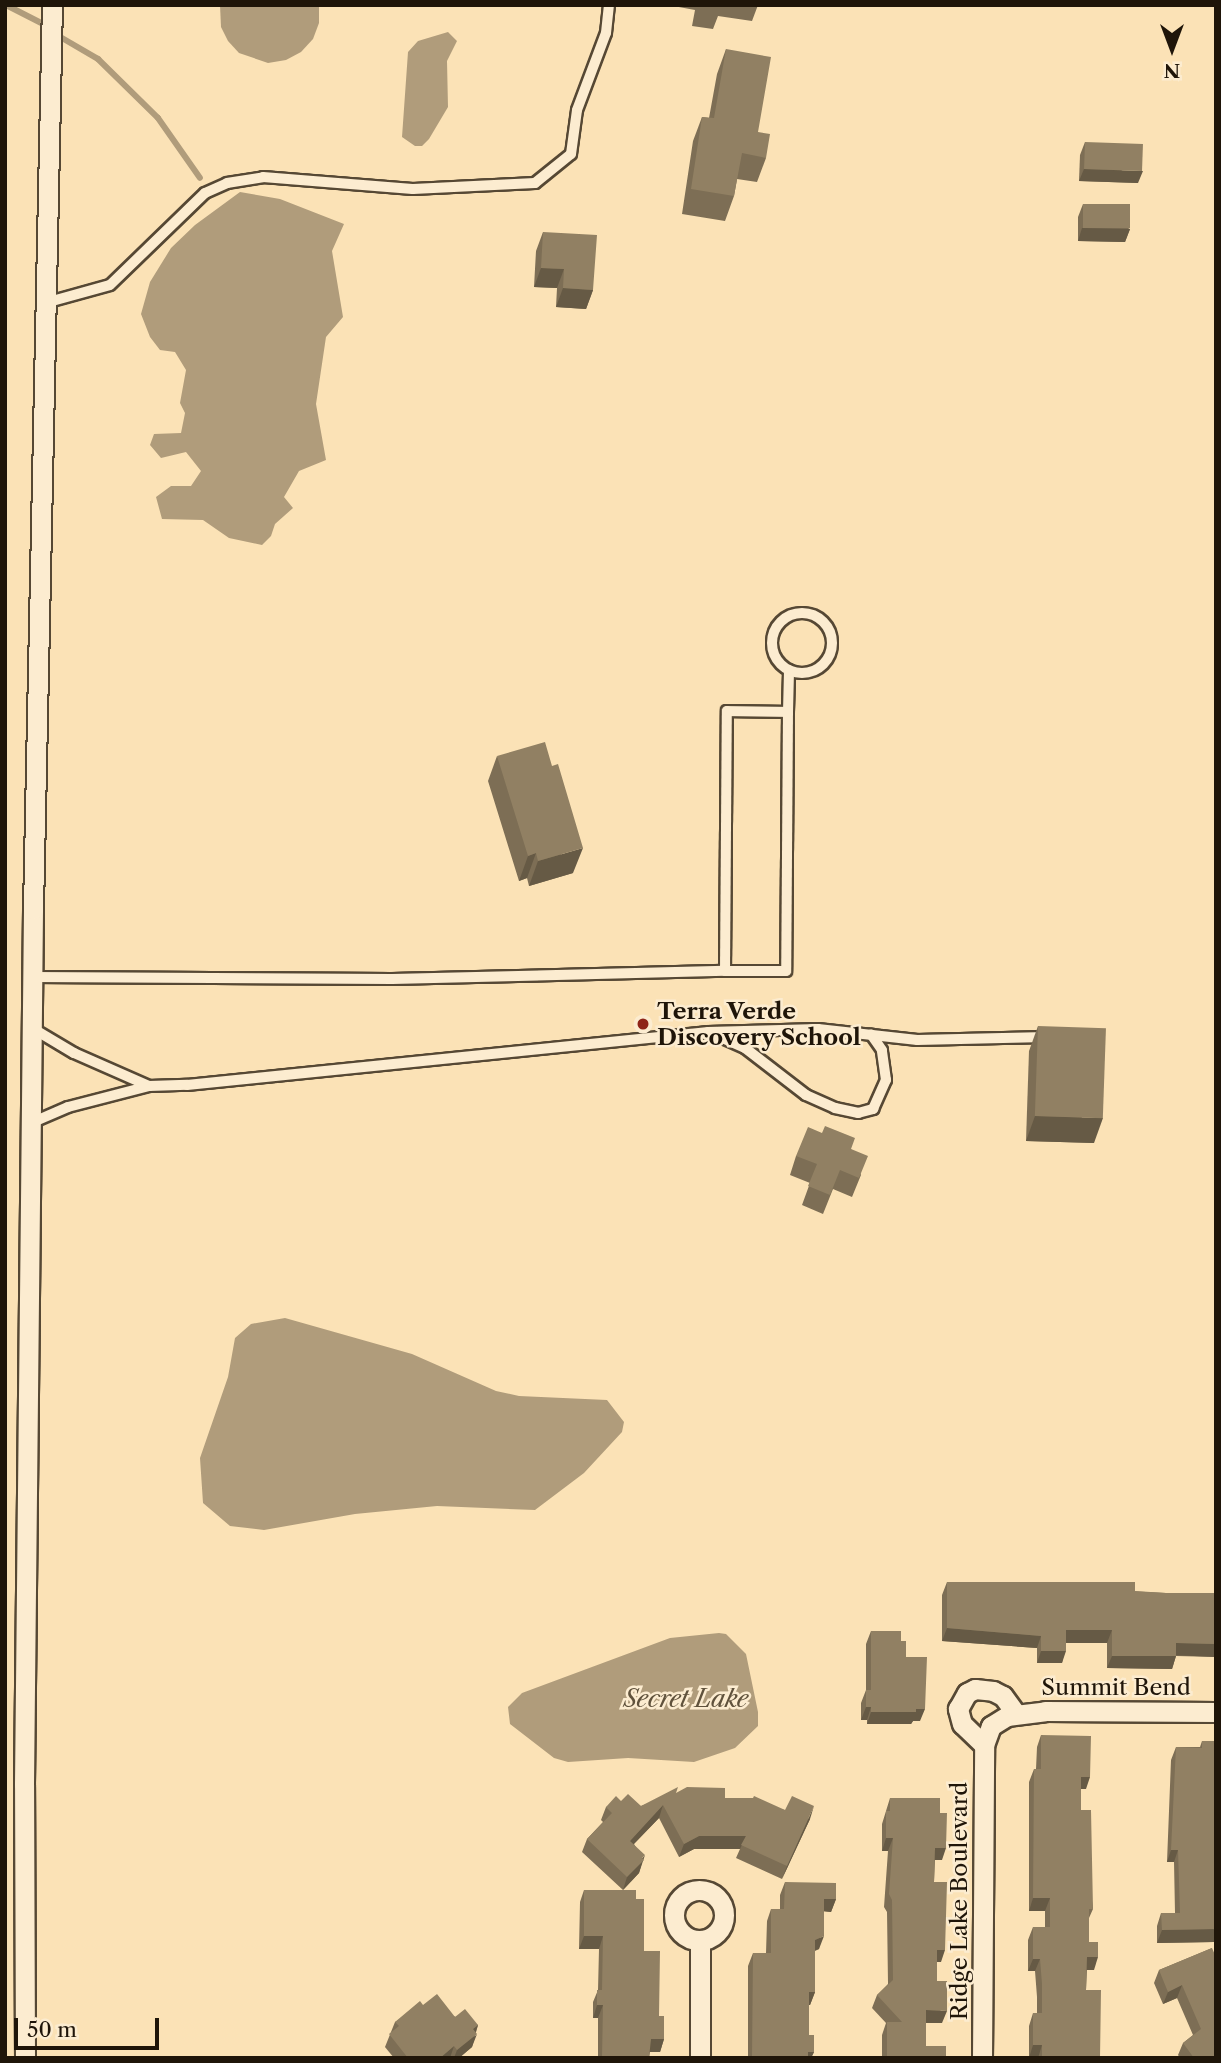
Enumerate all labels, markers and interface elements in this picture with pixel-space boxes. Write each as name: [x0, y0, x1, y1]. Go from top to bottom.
north arrow: [1137, 14, 1207, 84]
text: N: [1164, 59, 1180, 82]
place label: Terra Verde Discovery School: [657, 997, 862, 1051]
marker: Terra Verde Discovery School: [635, 1016, 651, 1032]
street label: Summit Bend: [1041, 1673, 1191, 1701]
water label: Secret Lake: [624, 1685, 748, 1713]
street label: Ridge Lake Boulevard: [945, 1782, 973, 2020]
scale bar: [18, 2004, 163, 2048]
text: 50 m: [27, 2017, 77, 2042]

